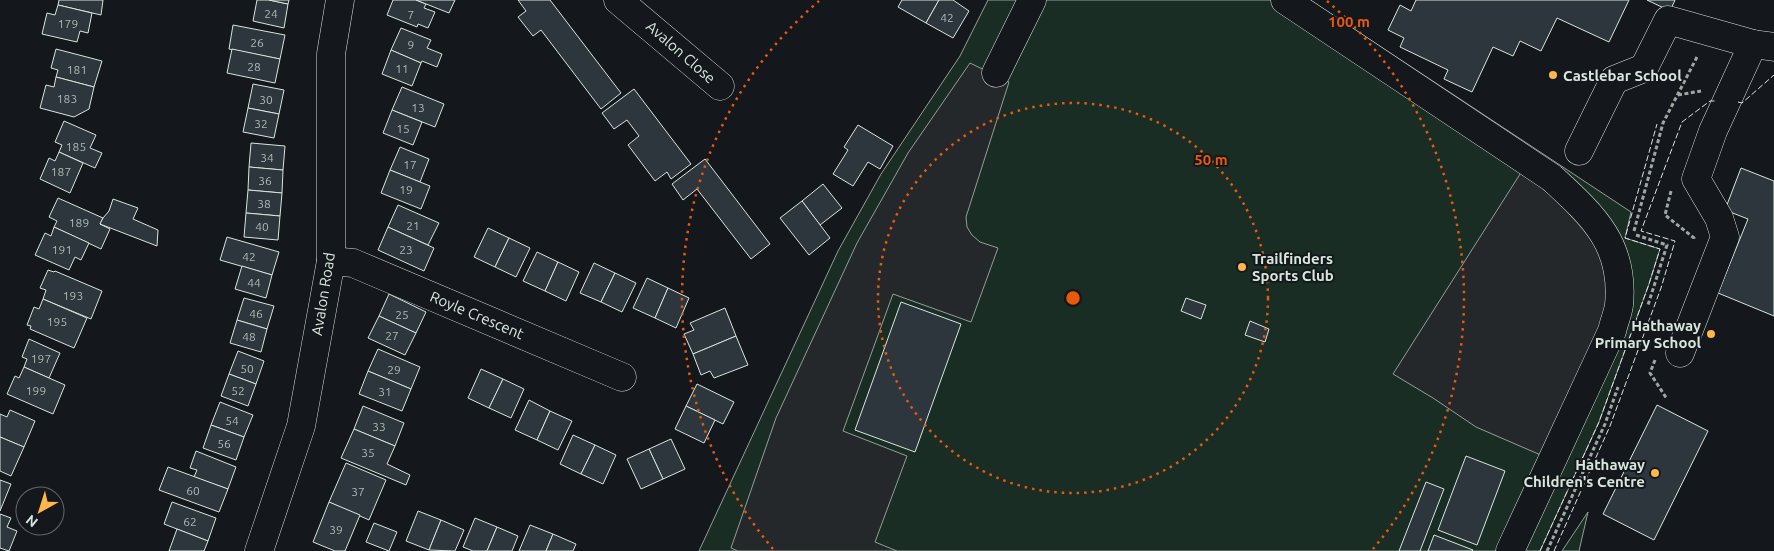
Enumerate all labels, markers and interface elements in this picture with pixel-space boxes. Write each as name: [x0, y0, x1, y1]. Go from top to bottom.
house number: 24: [264, 7, 278, 20]
house number: 7: [408, 8, 414, 21]
house number: 42: [940, 11, 954, 24]
text: 100 m: [1328, 13, 1370, 30]
house number: 179: [58, 17, 78, 30]
street label: Avalon Close: [643, 17, 719, 87]
house number: 26: [250, 36, 264, 49]
house number: 9: [408, 38, 414, 51]
house number: 28: [247, 60, 261, 73]
house number: 11: [395, 62, 409, 75]
house number: 181: [67, 63, 87, 76]
place label: Castlebar School: [1563, 67, 1682, 84]
marker: Castlebar School: [1547, 69, 1559, 81]
house number: 183: [57, 92, 77, 105]
house number: 30: [259, 93, 273, 106]
house number: 13: [411, 101, 425, 114]
house number: 32: [254, 117, 268, 130]
house number: 15: [396, 122, 410, 135]
house number: 185: [66, 140, 86, 153]
house number: 34: [260, 151, 274, 164]
text: 50 m: [1194, 151, 1228, 168]
house number: 17: [403, 158, 417, 171]
house number: 187: [51, 165, 71, 178]
house number: 36: [258, 174, 272, 187]
house number: 19: [399, 183, 413, 196]
house number: 38: [257, 197, 271, 210]
house number: 189: [69, 216, 89, 229]
house number: 21: [406, 219, 420, 232]
house number: 40: [255, 220, 269, 233]
house number: 191: [52, 243, 72, 256]
house number: 23: [399, 243, 413, 256]
house number: 42: [242, 250, 256, 263]
place label: Trailfinders Sports Club: [1252, 250, 1334, 284]
street label: Avalon Road: [308, 251, 338, 337]
marker: Trailfinders Sports Club: [1236, 261, 1248, 273]
house number: 44: [247, 276, 261, 289]
street label: Royle Crescent: [428, 288, 527, 342]
house number: 193: [63, 289, 83, 302]
centre of rings: [1064, 289, 1082, 307]
house number: 46: [249, 307, 263, 320]
house number: 25: [395, 308, 409, 321]
house number: 195: [47, 315, 67, 328]
place label: Hathaway Primary School: [1595, 317, 1701, 351]
marker: Hathaway Primary School: [1705, 328, 1717, 340]
house number: 27: [385, 329, 399, 342]
house number: 48: [242, 330, 256, 343]
house number: 197: [31, 352, 51, 365]
house number: 50: [240, 362, 254, 375]
house number: 29: [387, 363, 401, 376]
house number: 199: [26, 384, 46, 397]
house number: 52: [231, 384, 245, 397]
house number: 31: [378, 385, 392, 398]
house number: 54: [225, 414, 239, 427]
house number: 33: [372, 420, 386, 433]
house number: 56: [217, 437, 231, 450]
house number: 35: [361, 446, 375, 459]
place label: Hathaway Children's Centre: [1523, 456, 1645, 490]
marker: Hathaway Children's Centre: [1649, 467, 1661, 479]
house number: 60: [186, 484, 200, 497]
house number: 37: [351, 485, 365, 498]
north arrow: [15, 486, 65, 536]
text: N: [23, 512, 41, 531]
house number: 62: [183, 515, 197, 528]
house number: 39: [329, 523, 343, 536]

